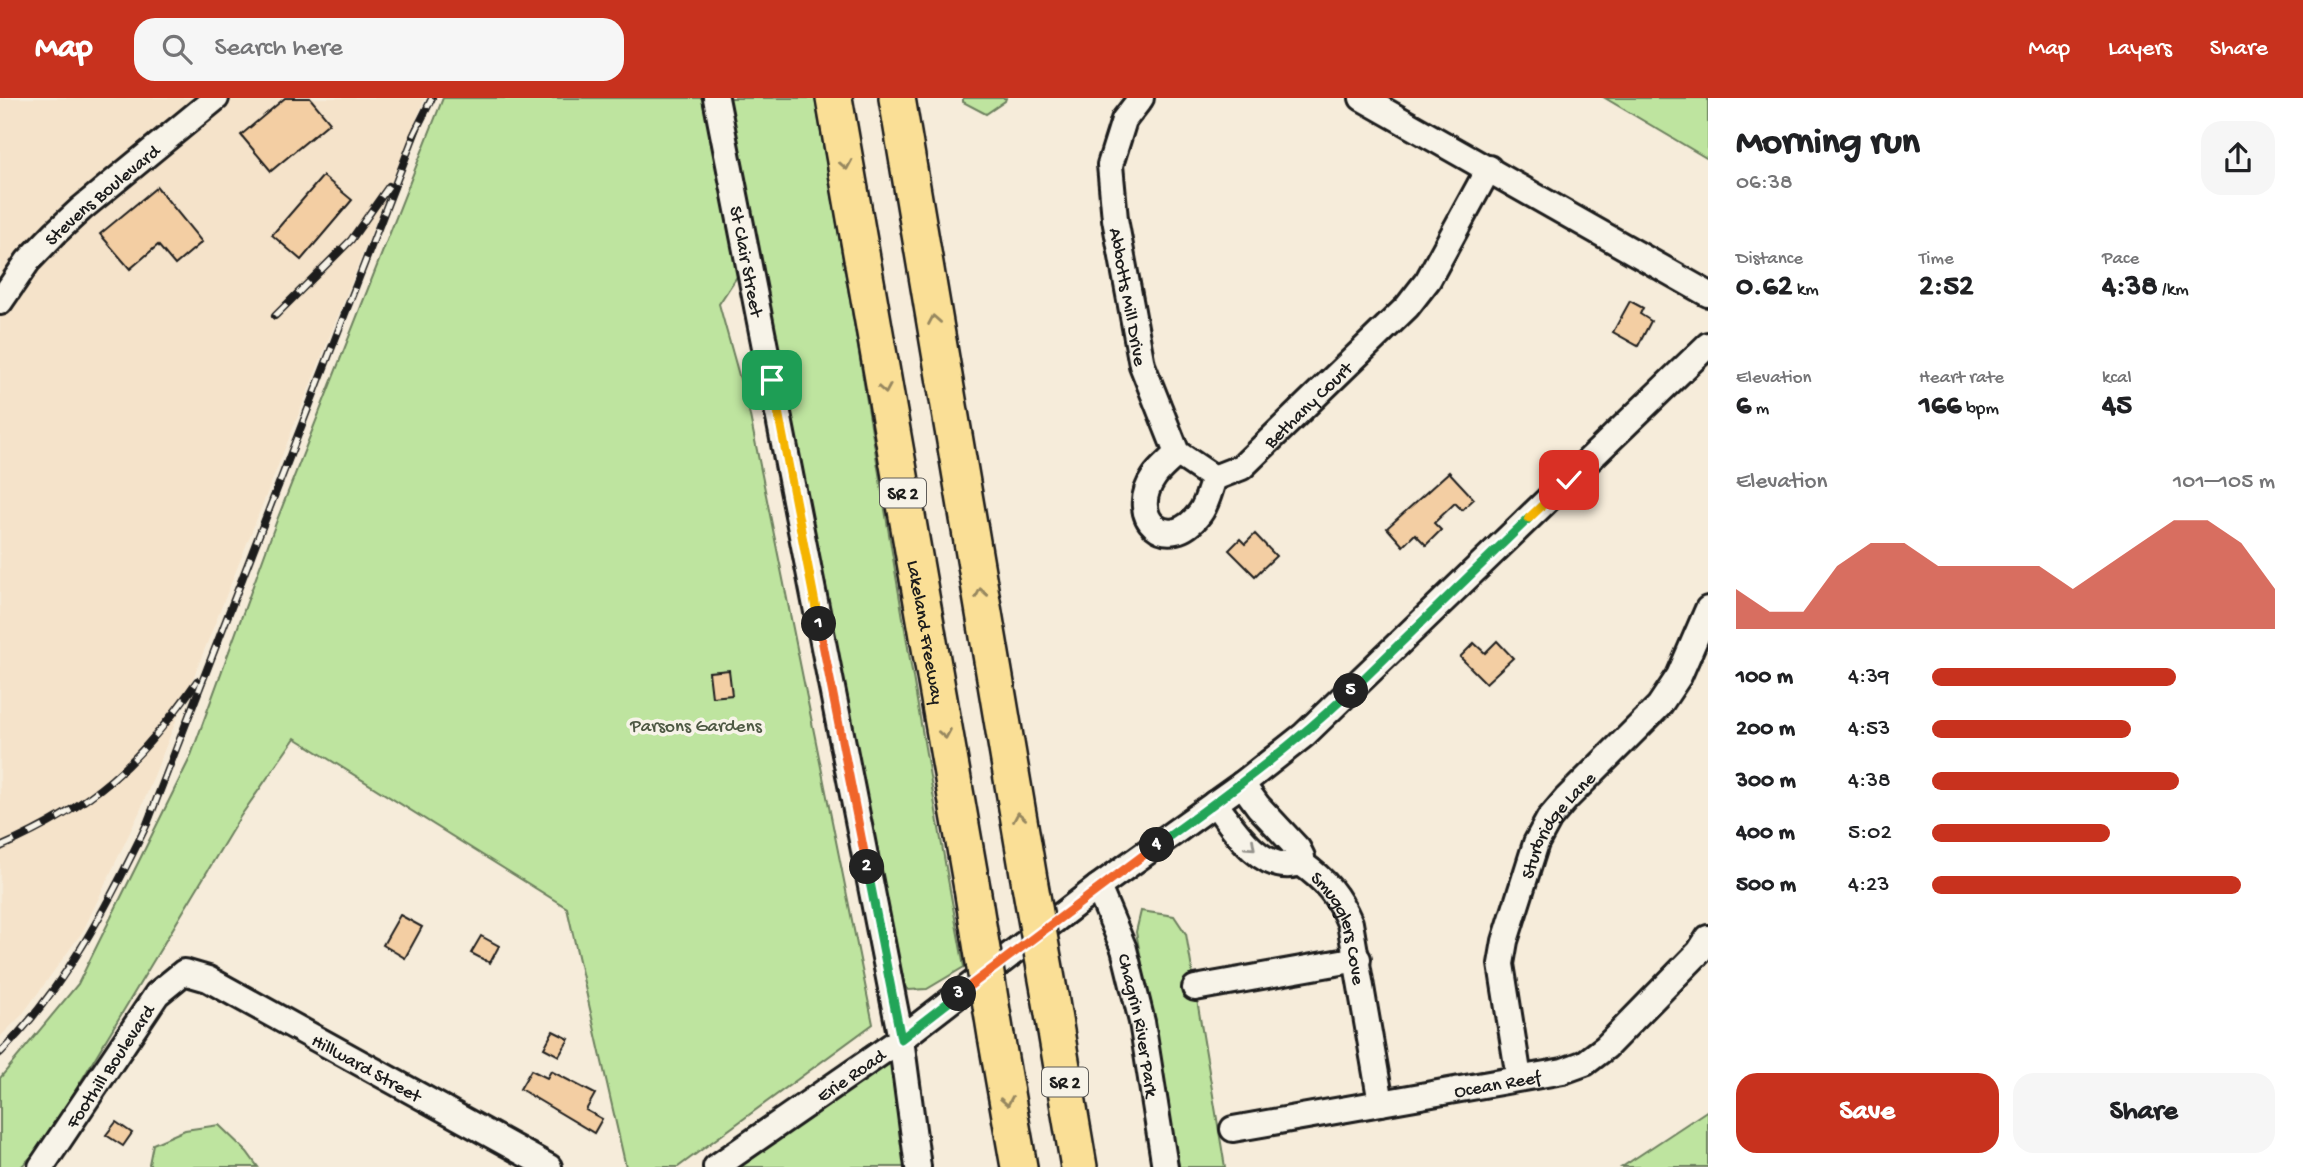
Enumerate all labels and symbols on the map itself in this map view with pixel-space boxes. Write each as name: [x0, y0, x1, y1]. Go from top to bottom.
street label: Stevens Boulevard: [41, 140, 167, 252]
one-way arrow: [838, 159, 853, 171]
street label: St Clair Street: [722, 204, 767, 321]
street label: Abbotts Mill Drive: [1102, 226, 1150, 368]
one-way arrow: [927, 314, 942, 326]
pin: [742, 350, 802, 410]
street label: Bethany Court: [1260, 357, 1360, 455]
one-way arrow: [877, 383, 892, 395]
pin: [1539, 450, 1599, 510]
road number: SR 2: [880, 478, 926, 508]
street label: Lakeland Freeway: [900, 559, 948, 707]
one-way arrow: [974, 587, 989, 599]
pin: 1: [802, 606, 836, 642]
pin: 5: [1334, 674, 1368, 708]
park label: Parsons Gardens: [629, 716, 763, 739]
one-way arrow: [937, 728, 952, 740]
street label: Sturbridge Lane: [1517, 768, 1602, 882]
one-way arrow: [1012, 811, 1027, 823]
pin: 4: [1140, 828, 1174, 862]
one-way arrow: [1243, 838, 1256, 850]
pin: 2: [850, 850, 884, 884]
street label: Smugglers Cove: [1305, 868, 1368, 987]
street label: Chagrin River Park: [1111, 952, 1162, 1101]
pin: 3: [942, 976, 976, 1012]
street label: Foothill Boulevard: [62, 1000, 162, 1135]
street label: Hillward Street: [307, 1030, 426, 1110]
street label: Erie Road: [813, 1044, 892, 1109]
street label: Ocean Reef: [1453, 1067, 1545, 1105]
road number: SR 2: [1042, 1068, 1088, 1097]
one-way arrow: [999, 1096, 1014, 1107]

